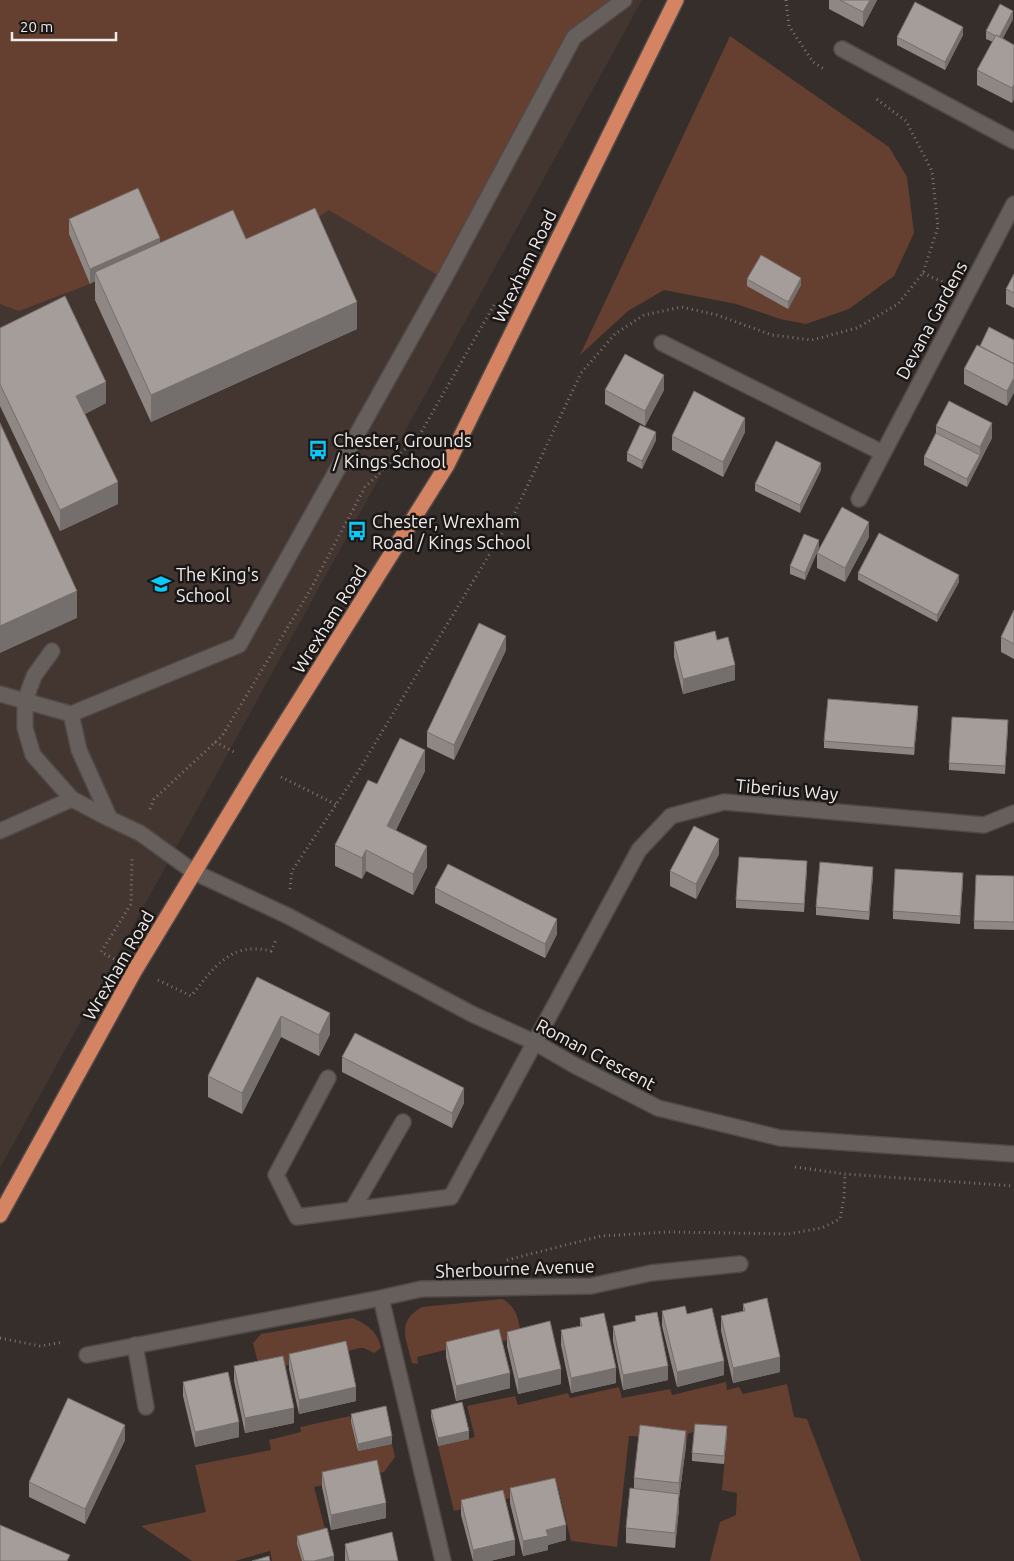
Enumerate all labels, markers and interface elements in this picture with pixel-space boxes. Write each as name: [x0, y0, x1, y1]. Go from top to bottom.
scale bar: [12, 10, 116, 42]
text: 20 m: [20, 18, 53, 35]
street label: Wrexham Road: [488, 206, 560, 326]
street label: Devana Gardens: [891, 257, 971, 382]
place label: Chester, Grounds / Kings School: [332, 430, 472, 471]
bus stop icon: Chester, Grounds / Kings School: [307, 439, 329, 461]
place label: Chester, Wrexham Road / Kings School: [372, 511, 531, 552]
bus stop icon: Chester, Wrexham Road / Kings School: [346, 520, 368, 542]
street label: Wrexham Road: [288, 562, 370, 676]
place label: The King's School: [176, 564, 259, 605]
school or university icon: The King's School: [150, 573, 172, 595]
street label: Tiberius Way: [735, 775, 839, 803]
street label: Wrexham Road: [79, 907, 157, 1023]
street label: Roman Crescent: [533, 1014, 659, 1094]
street label: Sherbourne Avenue: [435, 1255, 595, 1281]

